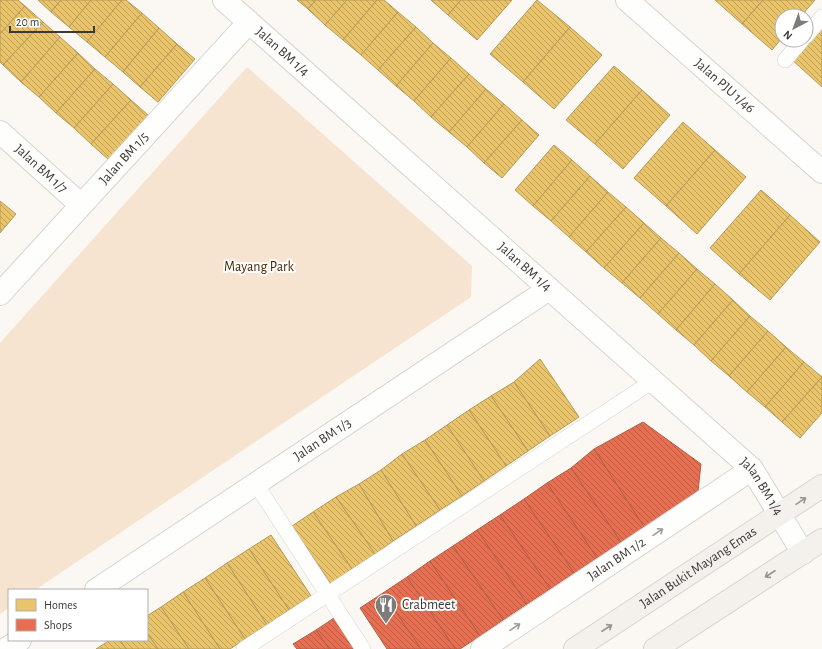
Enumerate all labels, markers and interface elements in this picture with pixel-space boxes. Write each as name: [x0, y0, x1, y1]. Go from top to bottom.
scale bar: [10, 8, 94, 34]
north arrow: [774, 8, 814, 48]
text: 20 m: [16, 16, 39, 28]
street label: Jalan BM 1/4: [253, 25, 312, 79]
text: N: [781, 29, 794, 42]
street label: Jalan PJU 1/46: [692, 56, 757, 116]
street label: Jalan BM 1/5: [97, 129, 152, 187]
street label: Jalan BM 1/7: [12, 142, 70, 196]
street label: Jalan BM 1/4: [495, 240, 554, 294]
park label: Mayang Park: [224, 260, 295, 274]
street label: Jalan BM 1/3: [291, 415, 354, 463]
street label: Jalan BM 1/4: [737, 455, 786, 518]
one-way arrow: [795, 496, 807, 504]
street label: Jalan Bukit Mayang Emas: [638, 524, 759, 611]
one-way arrow: [652, 528, 663, 536]
street label: Jalan BM 1/2: [585, 535, 648, 583]
one-way arrow: [765, 570, 776, 578]
legend: [8, 589, 148, 641]
restaurant icon: Crabmeet: [373, 592, 399, 625]
place label: Crabmeet: [402, 598, 456, 612]
text: Homes: [44, 599, 77, 611]
text: Shops: [44, 619, 72, 631]
one-way arrow: [509, 623, 520, 632]
one-way arrow: [602, 623, 613, 632]

